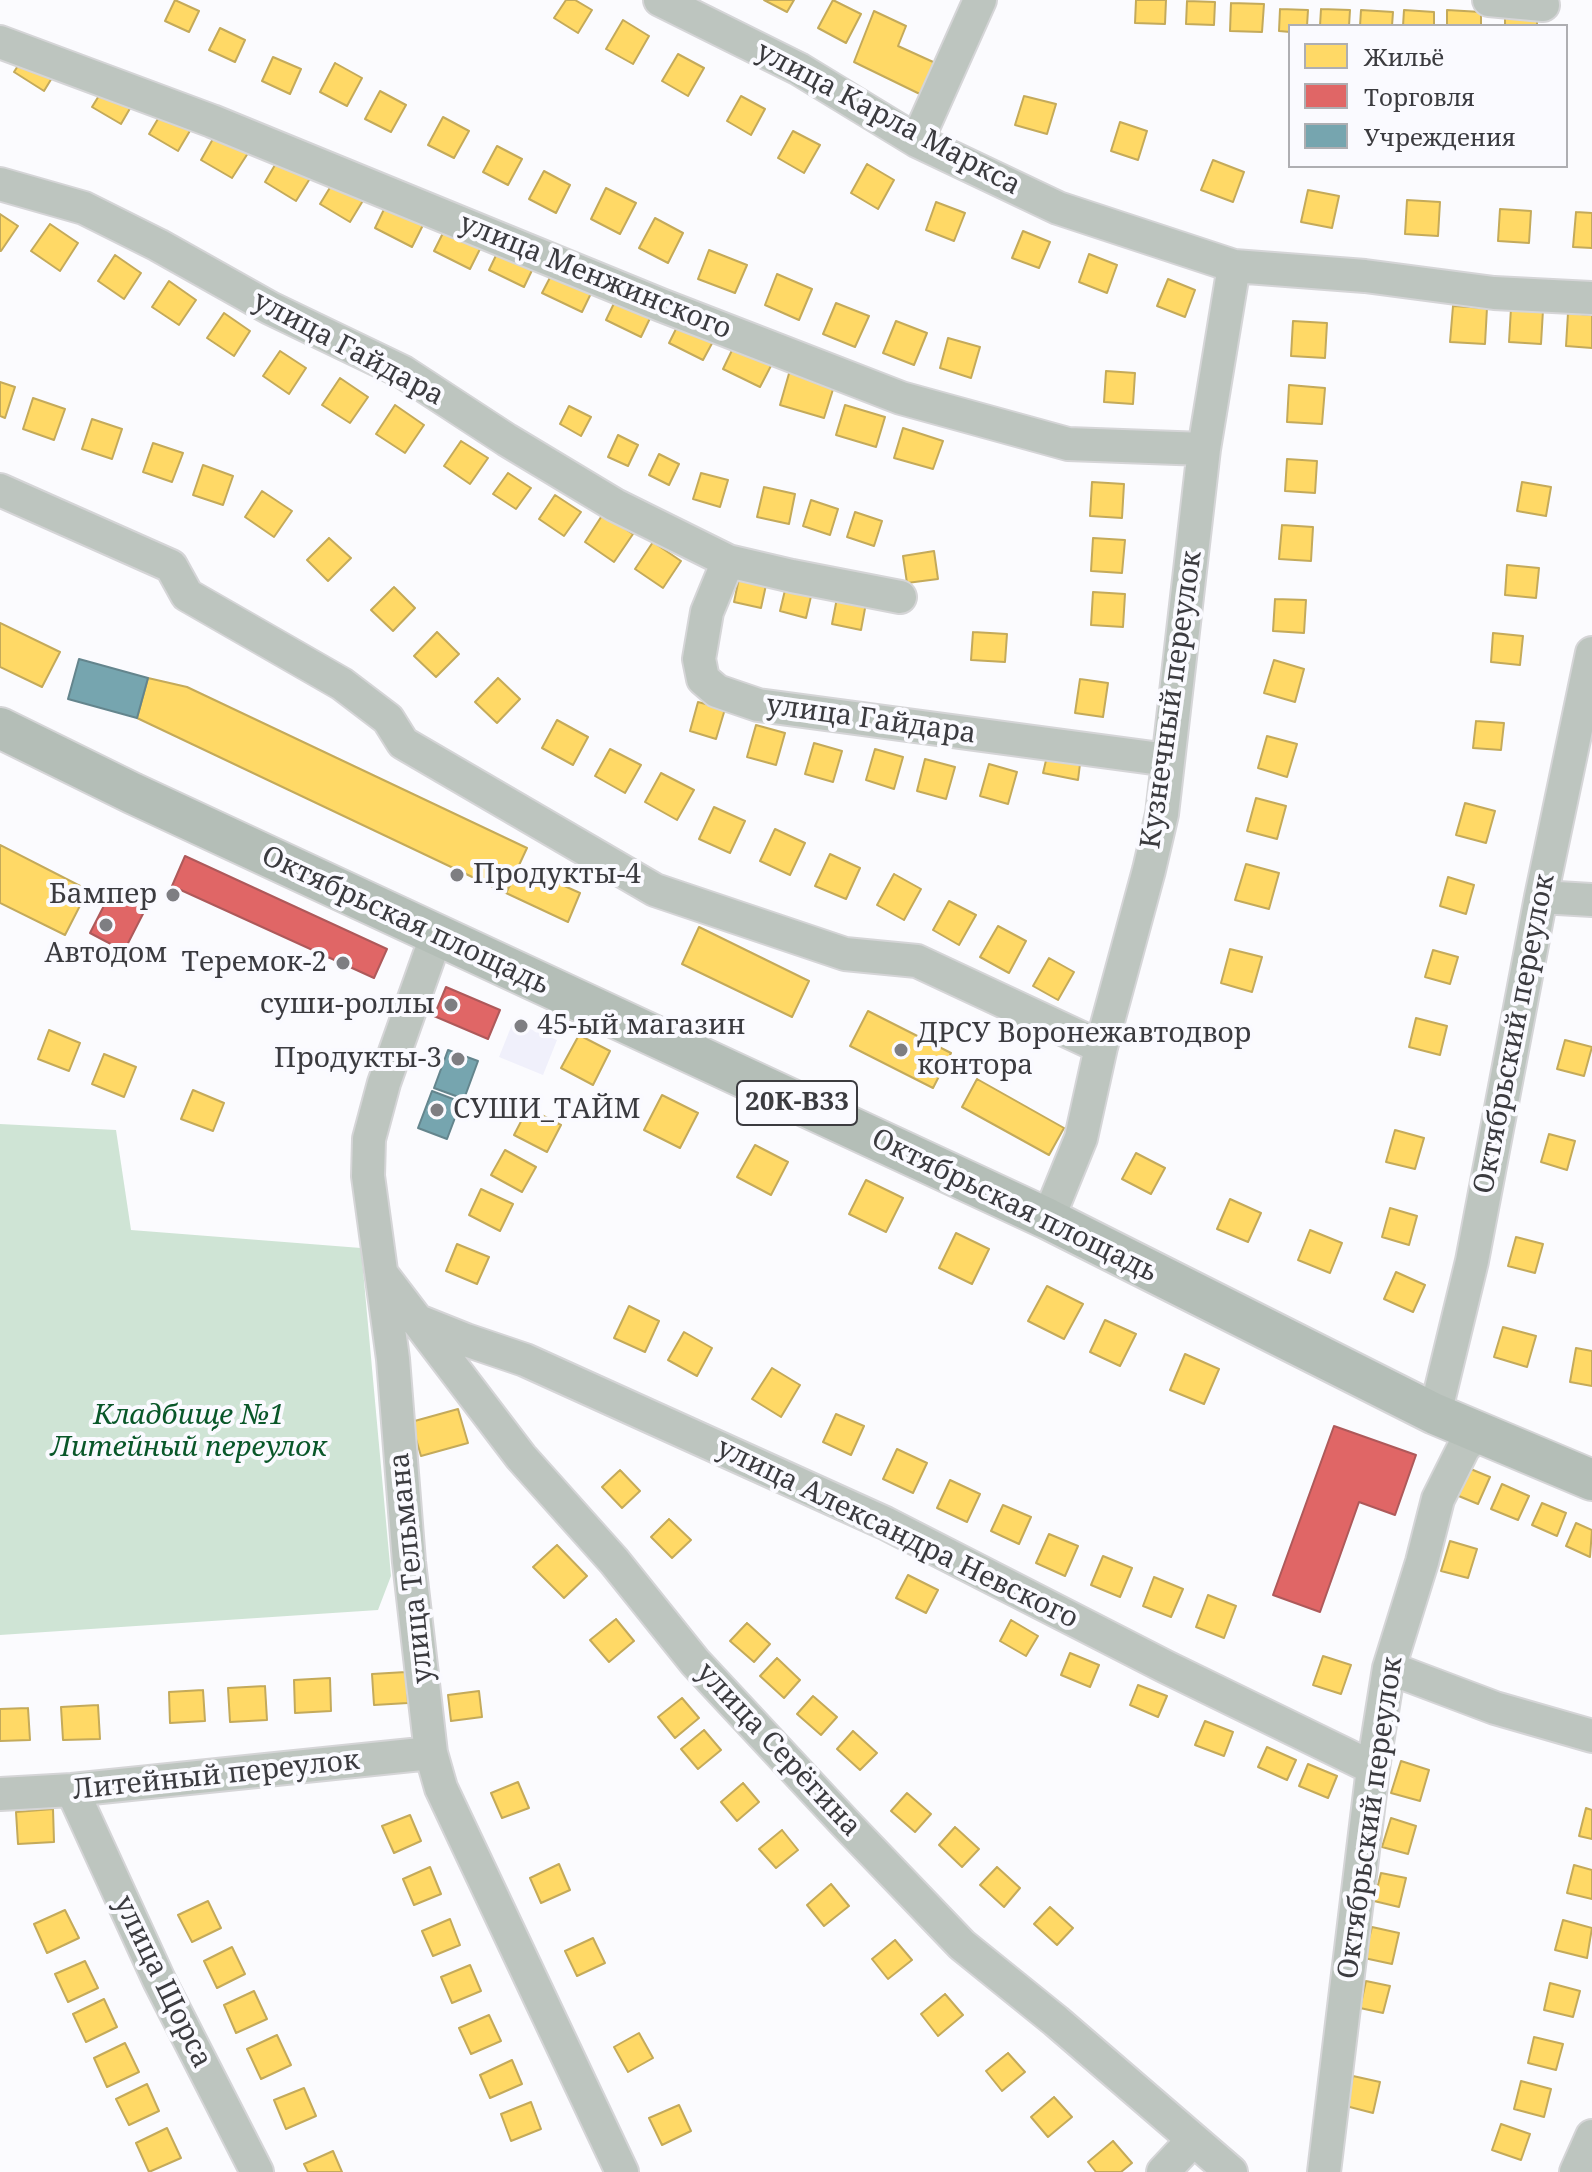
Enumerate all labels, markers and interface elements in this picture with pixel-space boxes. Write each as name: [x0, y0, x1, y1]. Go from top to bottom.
legend: [1288, 24, 1568, 168]
street label: улица Карла Маркса: [750, 35, 1026, 203]
text: Жильё: [1364, 40, 1444, 73]
text: Торговля: [1364, 80, 1475, 113]
text: Учреждения: [1364, 120, 1516, 153]
street label: улица Менжинского: [454, 207, 736, 347]
street label: улица Гайдара: [247, 285, 449, 413]
street label: Кузнечный переулок: [1134, 549, 1210, 851]
street label: улица Гайдара: [764, 689, 978, 751]
street label: Октябрьская площадь: [256, 840, 554, 1002]
place label: Продукты-4: [473, 858, 641, 892]
marker: Продукты-4: [448, 866, 466, 884]
street label: Октябрьский переулок: [1468, 871, 1562, 1197]
place label: Бампер: [49, 878, 157, 912]
marker: Бампер: [164, 886, 182, 904]
marker: Автодом: [97, 916, 115, 934]
place label: Автодом: [45, 937, 167, 971]
place label: Теремок-2: [182, 946, 327, 980]
marker: Теремок-2: [334, 954, 352, 972]
place label: суши-роллы: [260, 988, 435, 1022]
marker: суши-роллы: [442, 996, 460, 1014]
place label: 45-ый магазин: [537, 1009, 745, 1043]
marker: 45-ый магазин: [512, 1017, 530, 1035]
place label: ДРСУ Воронежавтодвор контора: [917, 1017, 1251, 1083]
marker: ДРСУ Воронежавтодвор контора: [892, 1041, 910, 1059]
place label: Продукты-3: [274, 1042, 442, 1076]
marker: Продукты-3: [449, 1050, 467, 1068]
road number: 20К-В33: [737, 1081, 857, 1125]
place label: СУШИ_ТАЙМ: [453, 1093, 640, 1127]
marker: СУШИ_ТАЙМ: [428, 1101, 446, 1119]
street label: Октябрьская площадь: [866, 1122, 1162, 1290]
park label: Кладбище №1 Литейный переулок: [51, 1399, 327, 1465]
street label: улица Александра Невского: [711, 1432, 1083, 1636]
street label: улица Тельмана: [383, 1451, 441, 1685]
street label: Октябрьский переулок: [1332, 1655, 1410, 1981]
street label: улица Серёгина: [689, 1656, 867, 1844]
street label: Литейный переулок: [71, 1744, 361, 1808]
street label: улица Щорса: [106, 1890, 218, 2074]

